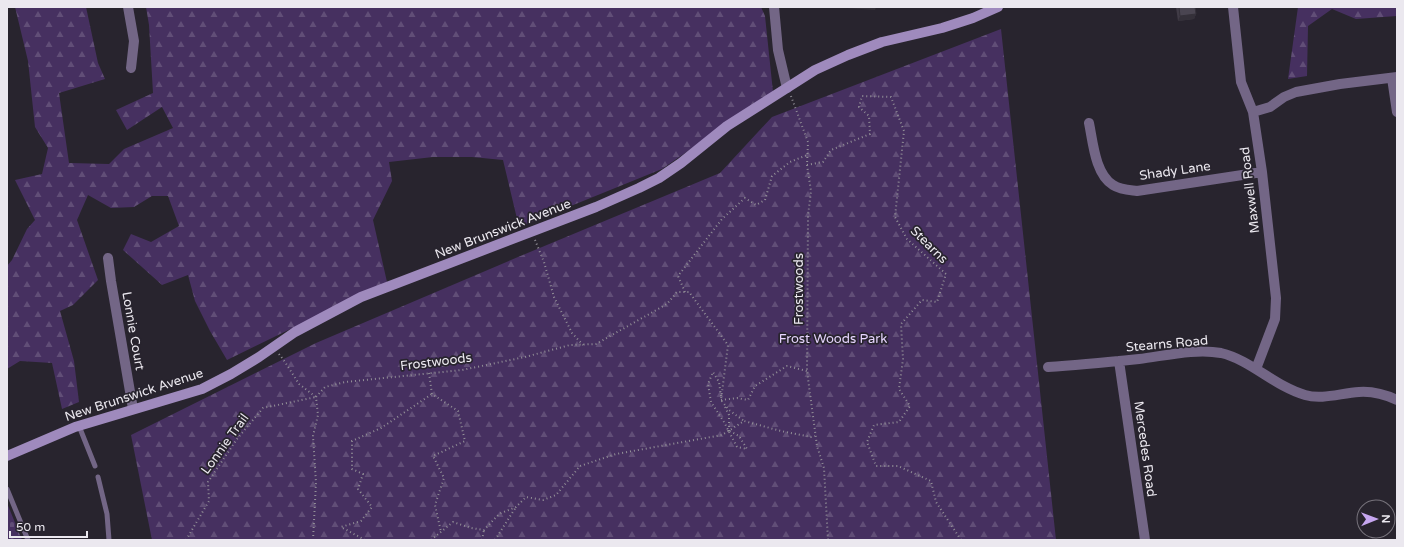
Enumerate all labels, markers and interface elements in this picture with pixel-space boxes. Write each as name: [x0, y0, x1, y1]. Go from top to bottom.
street label: Maxwell Road: [1237, 146, 1263, 234]
street label: Shady Lane: [1138, 158, 1212, 184]
street label: New Brunswick Avenue: [433, 196, 573, 262]
street label: Stearns: [907, 223, 951, 267]
street label: Frostwoods: [791, 253, 807, 325]
street label: Lonnie Court: [118, 290, 148, 372]
park label: Frost Woods Park: [779, 331, 887, 347]
street label: Stearns Road: [1125, 332, 1209, 356]
street label: Frostwoods: [399, 350, 473, 374]
street label: New Brunswick Avenue: [63, 365, 205, 425]
street label: Mercedes Road: [1130, 400, 1160, 498]
street label: Lonnie Trail: [198, 411, 252, 477]
north arrow: [1356, 499, 1396, 539]
scale bar: [10, 513, 87, 539]
text: N: [1379, 514, 1392, 523]
text: 50 m: [16, 520, 45, 534]

